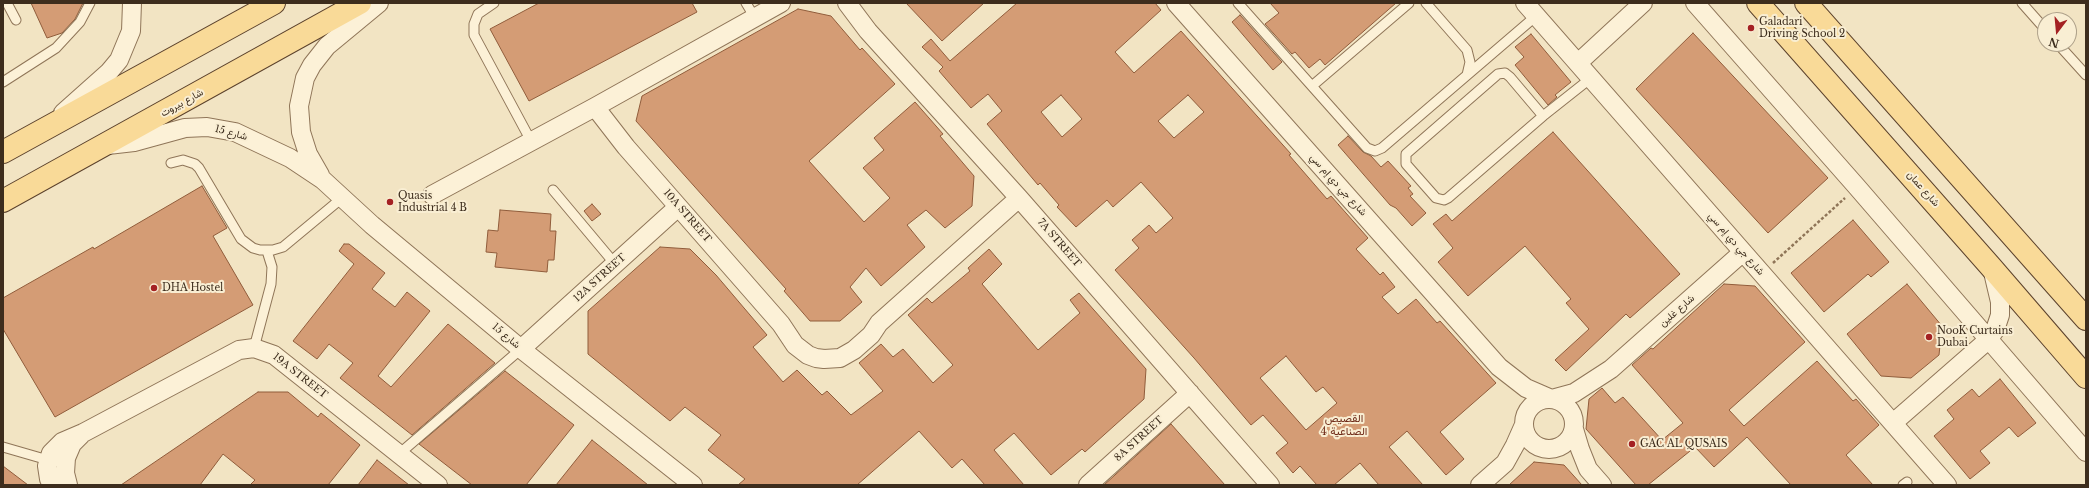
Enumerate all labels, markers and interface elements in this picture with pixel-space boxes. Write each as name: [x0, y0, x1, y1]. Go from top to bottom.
north arrow: [2037, 12, 2077, 52]
place label: Galadari Driving School 2: [1759, 16, 1845, 40]
marker: Galadari Driving School 2: [1746, 23, 1756, 33]
text: N: [2047, 34, 2061, 51]
street label: شارع بيروت: [159, 86, 205, 120]
street label: شارع 15: [213, 123, 249, 143]
street label: شارع جي دي إم سي: [1307, 152, 1369, 218]
street label: شارع عمان: [1904, 169, 1942, 209]
street label: 10A STREET: [661, 187, 713, 245]
place label: Quasis Industrial 4 B: [398, 190, 467, 214]
marker: Quasis Industrial 4 B: [385, 197, 395, 207]
street label: شارع جي دي إم سي: [1705, 210, 1767, 278]
street label: 7A STREET: [1035, 216, 1083, 270]
street label: 12A STREET: [571, 251, 629, 305]
place label: DHA Hostel: [162, 282, 223, 294]
marker: DHA Hostel: [149, 283, 159, 293]
street label: شارع غلين: [1657, 293, 1697, 329]
street label: شارع 15: [489, 321, 523, 351]
place label: NooK Curtains Dubai: [1937, 325, 2013, 348]
marker: NooK Curtains Dubai: [1924, 332, 1934, 342]
street label: 19A STREET: [270, 351, 330, 401]
district label: القصيص الصناعية 4: [1321, 412, 1367, 438]
street label: 8A STREET: [1112, 414, 1166, 464]
place label: GAC AL QUSAIS: [1640, 438, 1727, 450]
marker: GAC AL QUSAIS: [1627, 439, 1637, 449]

